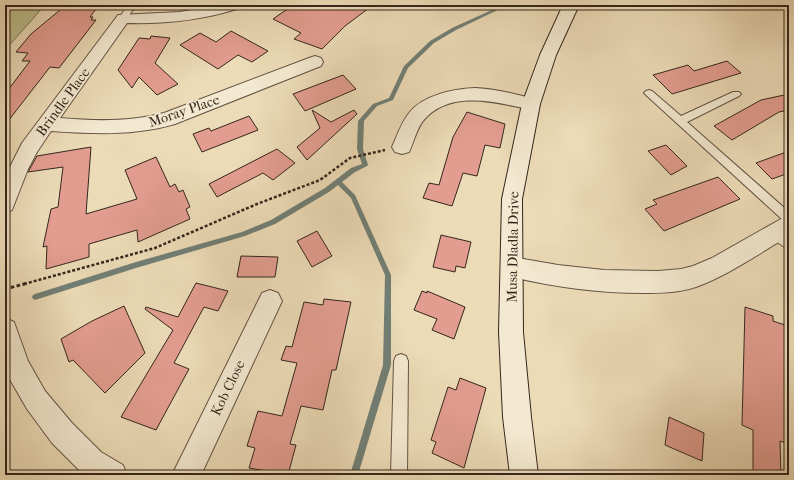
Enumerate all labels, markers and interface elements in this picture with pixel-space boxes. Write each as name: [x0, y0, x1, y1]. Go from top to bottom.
street label: Brindle Place: [32, 64, 94, 140]
street label: Moray Place: [146, 91, 222, 131]
street label: Musa Dladla Drive: [504, 191, 522, 303]
street label: Kob Close: [207, 357, 249, 419]

